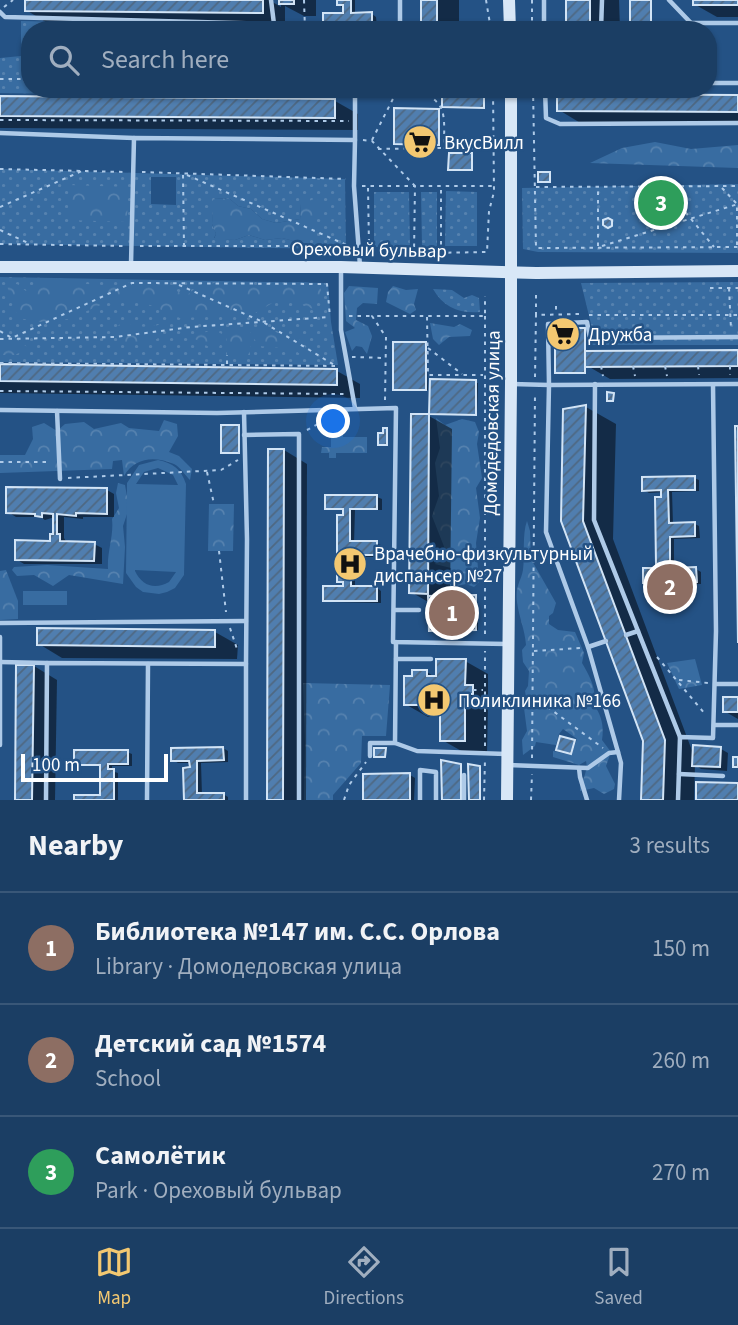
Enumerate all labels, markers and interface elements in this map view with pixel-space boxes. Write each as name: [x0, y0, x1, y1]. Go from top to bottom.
search box: [21, 21, 717, 98]
icon: search: [45, 41, 83, 79]
text: Search here: [101, 41, 229, 78]
supermarket icon: ВкусВилл: [401, 123, 439, 161]
place label: ВкусВилл: [444, 130, 524, 157]
pin: 3: [638, 177, 684, 229]
street label: Ореховый бульвар: [291, 236, 447, 265]
supermarket icon: Дружба: [544, 315, 582, 353]
place label: Дружба: [588, 322, 652, 349]
street label: Домодедовская улица: [477, 330, 508, 516]
your location: [316, 404, 350, 438]
place label: Врачебно-физкультурный диспансер №27: [374, 541, 593, 590]
hospital icon: Врачебно-физкультурный диспансер №27: [331, 545, 369, 583]
pin: 2: [647, 561, 693, 613]
pin: 1: [429, 587, 475, 639]
hospital icon: Поликлиника №166: [415, 681, 453, 719]
place label: Поликлиника №166: [458, 688, 621, 715]
scale bar: [21, 751, 168, 783]
text: 100 m: [32, 752, 80, 779]
text: Nearby: [28, 824, 123, 867]
text: 3 results: [630, 829, 710, 862]
text: Библиотека №147 им. С.С. Орлова: [95, 913, 500, 950]
text: 1: [45, 932, 57, 965]
text: 150 m: [652, 932, 710, 965]
text: Library · Домодедовская улица: [95, 950, 402, 983]
text: Детский сад №1574: [95, 1025, 326, 1062]
text: 2: [45, 1044, 57, 1077]
text: 260 m: [652, 1044, 710, 1077]
text: School: [95, 1062, 161, 1095]
text: Самолётик: [95, 1137, 226, 1174]
text: 3: [45, 1156, 57, 1189]
text: 270 m: [652, 1156, 710, 1189]
text: Park · Ореховый бульвар: [95, 1174, 342, 1207]
tab: Map: [95, 1243, 133, 1312]
tab: Directions: [324, 1243, 404, 1312]
tab: Saved: [594, 1243, 643, 1312]

